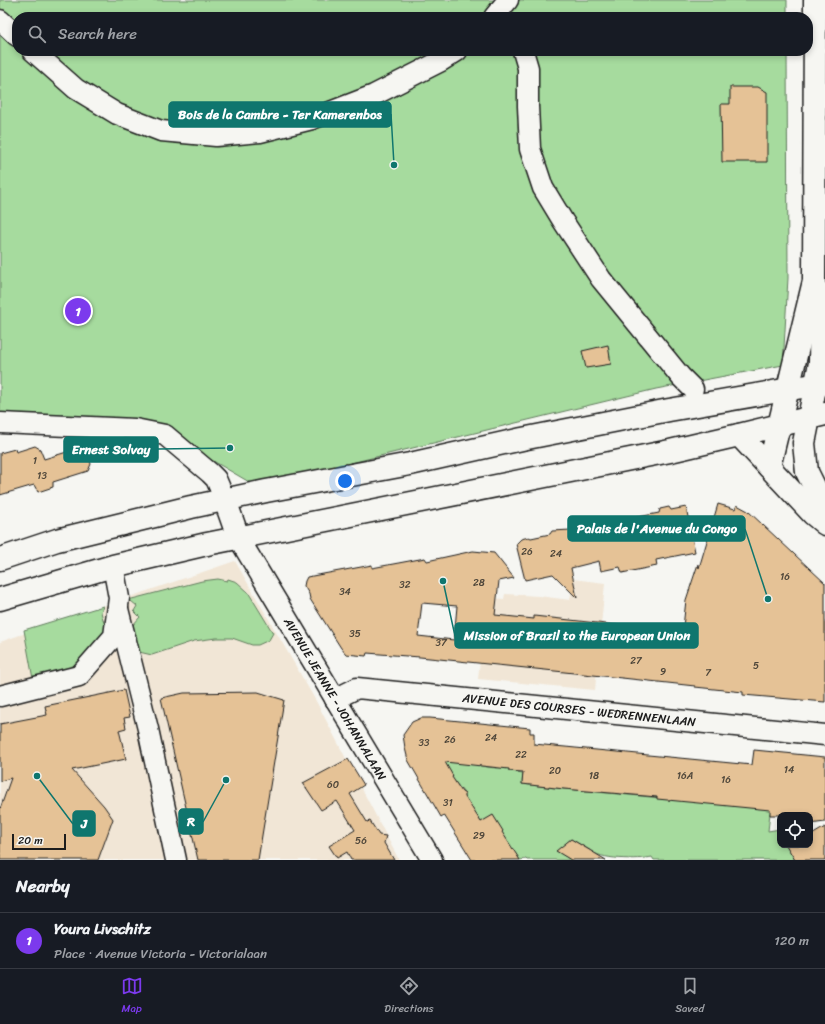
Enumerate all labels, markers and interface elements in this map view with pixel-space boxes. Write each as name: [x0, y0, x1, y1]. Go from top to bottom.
search box: [12, 12, 813, 56]
text: Search here: [58, 21, 137, 47]
icon: search: [26, 23, 48, 45]
callout: Bois de la Cambre - Ter Kamerenbos: [169, 102, 391, 127]
text: Bois de la Cambre - Ter Kamerenbos: [178, 103, 383, 126]
pin: 1: [65, 296, 91, 326]
callout: Ernest Solvay: [64, 437, 158, 462]
text: Ernest Solvay: [72, 438, 151, 461]
house number: 1: [33, 452, 37, 470]
house number: 13: [37, 467, 47, 485]
your location: [335, 471, 355, 491]
callout: Palais de l'Avenue du Congo: [568, 516, 745, 541]
text: Palais de l'Avenue du Congo: [577, 517, 738, 540]
house number: 26: [521, 543, 533, 561]
house number: 24: [550, 545, 562, 563]
house number: 16: [780, 568, 790, 586]
house number: 28: [473, 574, 485, 592]
house number: 32: [399, 576, 411, 594]
house number: 34: [339, 583, 351, 601]
street label: AVENUE JEANNE - JOHANNALAAN: [277, 612, 393, 785]
callout: Mission of Brazil to the European Union: [455, 623, 698, 648]
text: Mission of Brazil to the European Union: [463, 624, 691, 647]
house number: 35: [349, 625, 361, 643]
house number: 37: [435, 634, 448, 652]
house number: 27: [630, 652, 643, 670]
house number: 5: [753, 657, 759, 675]
house number: 9: [660, 663, 666, 681]
house number: 7: [705, 664, 712, 682]
street label: AVENUE DES COURSES - WEDRENNENLAAN: [460, 687, 697, 733]
house number: 24: [485, 729, 497, 747]
house number: 26: [444, 731, 456, 749]
house number: 33: [419, 734, 430, 752]
house number: 22: [515, 746, 527, 764]
house number: 14: [784, 761, 794, 779]
house number: 20: [549, 762, 561, 780]
house number: 18: [589, 767, 599, 785]
house number: 16A: [677, 767, 693, 785]
house number: 16: [721, 771, 731, 789]
house number: 60: [327, 776, 339, 794]
house number: 31: [443, 794, 453, 812]
callout: R: [179, 809, 203, 834]
text: R: [186, 810, 195, 833]
callout: J: [73, 811, 95, 836]
text: J: [80, 812, 88, 835]
map controls: [777, 812, 813, 848]
button: locate: [777, 812, 813, 848]
house number: 29: [473, 827, 485, 845]
text: 20 m: [18, 831, 43, 850]
scale bar: [12, 832, 66, 851]
house number: 56: [355, 832, 367, 850]
text: Nearby: [16, 871, 70, 901]
text: Youra Livschitz: [54, 916, 151, 942]
text: 1: [26, 929, 32, 952]
text: 120 m: [774, 929, 809, 952]
text: Place · Avenue Victoria - Victorialaan: [54, 942, 267, 965]
tab: Map: [121, 975, 143, 1018]
tab: Directions: [384, 975, 434, 1018]
tab: Saved: [675, 975, 704, 1018]

